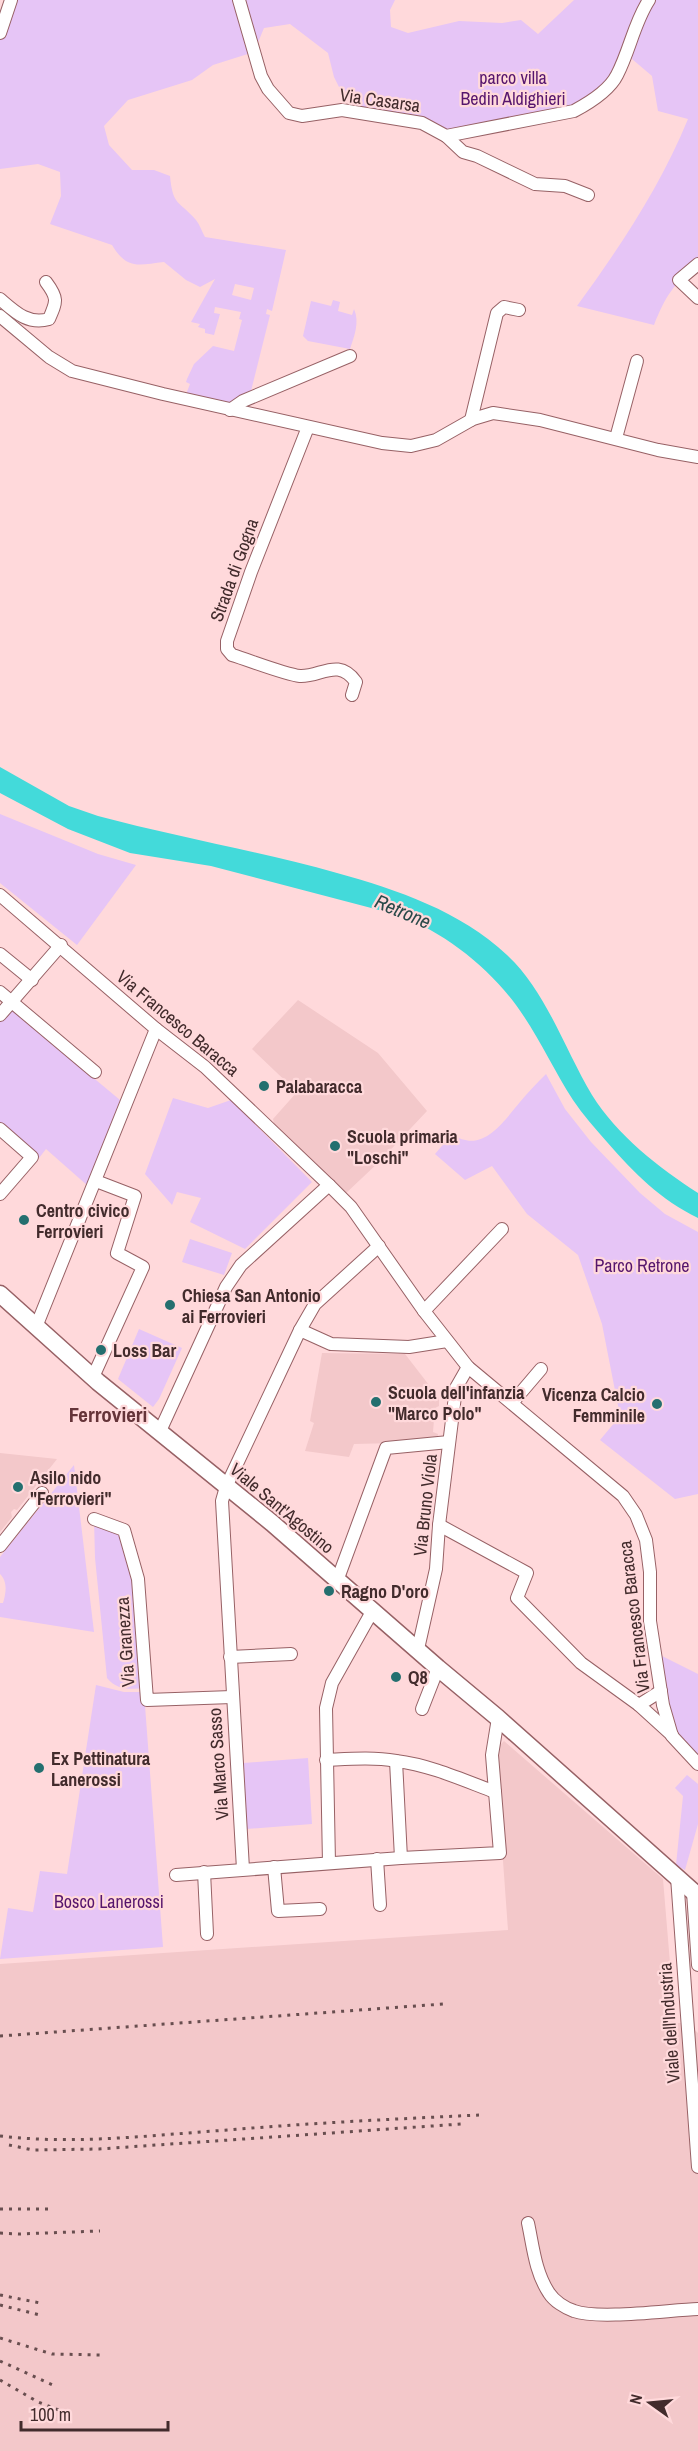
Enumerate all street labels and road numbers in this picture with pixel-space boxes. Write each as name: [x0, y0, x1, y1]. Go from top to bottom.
street label: Via Casarsa: [338, 82, 422, 118]
street label: Strada di Gogna: [204, 515, 264, 625]
street label: Via Francesco Baracca: [111, 964, 245, 1082]
street label: Via Bruno Viola: [407, 1453, 443, 1557]
street label: Viale Sant'Agostino: [225, 1457, 339, 1559]
street label: Via Francesco Baracca: [612, 1539, 656, 1695]
street label: Via Granezza: [109, 1596, 141, 1688]
street label: Via Marco Sasso: [202, 1707, 234, 1821]
street label: Viale dell'Industria: [652, 1962, 686, 2084]

